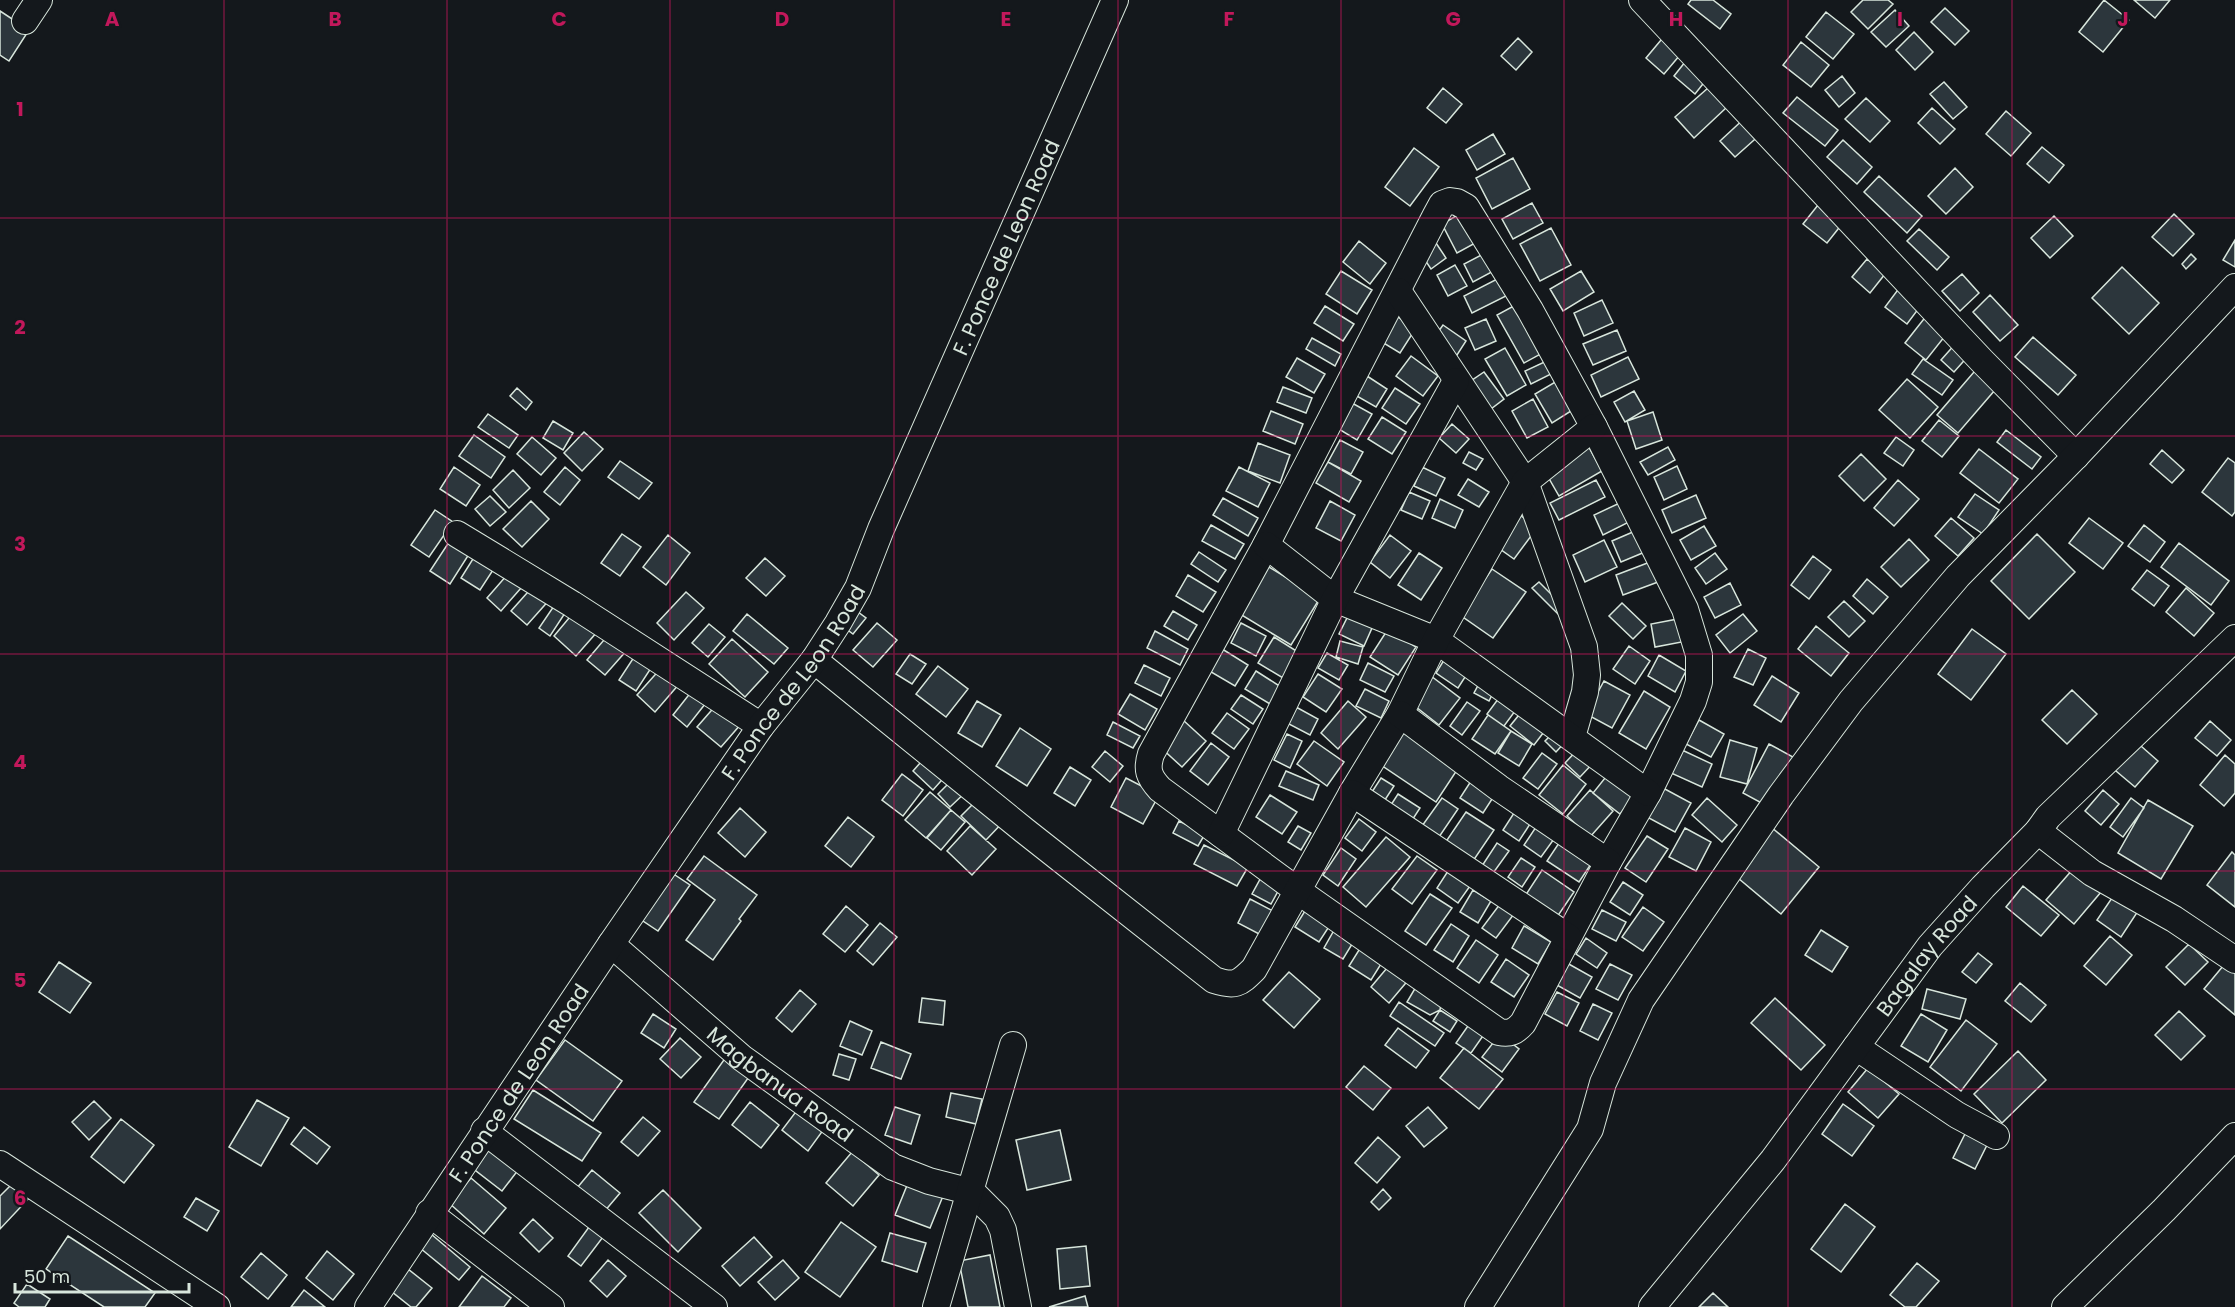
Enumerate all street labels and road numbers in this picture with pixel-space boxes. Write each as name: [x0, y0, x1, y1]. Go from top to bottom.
street label: F. Ponce de Leon Road: [945, 135, 1066, 360]
street label: F. Ponce de Leon Road: [714, 579, 872, 785]
street label: Bagalay Road: [1869, 889, 1983, 1022]
street label: F. Ponce de Leon Road: [441, 978, 595, 1188]
street label: Magbanua Road: [701, 1020, 860, 1148]

